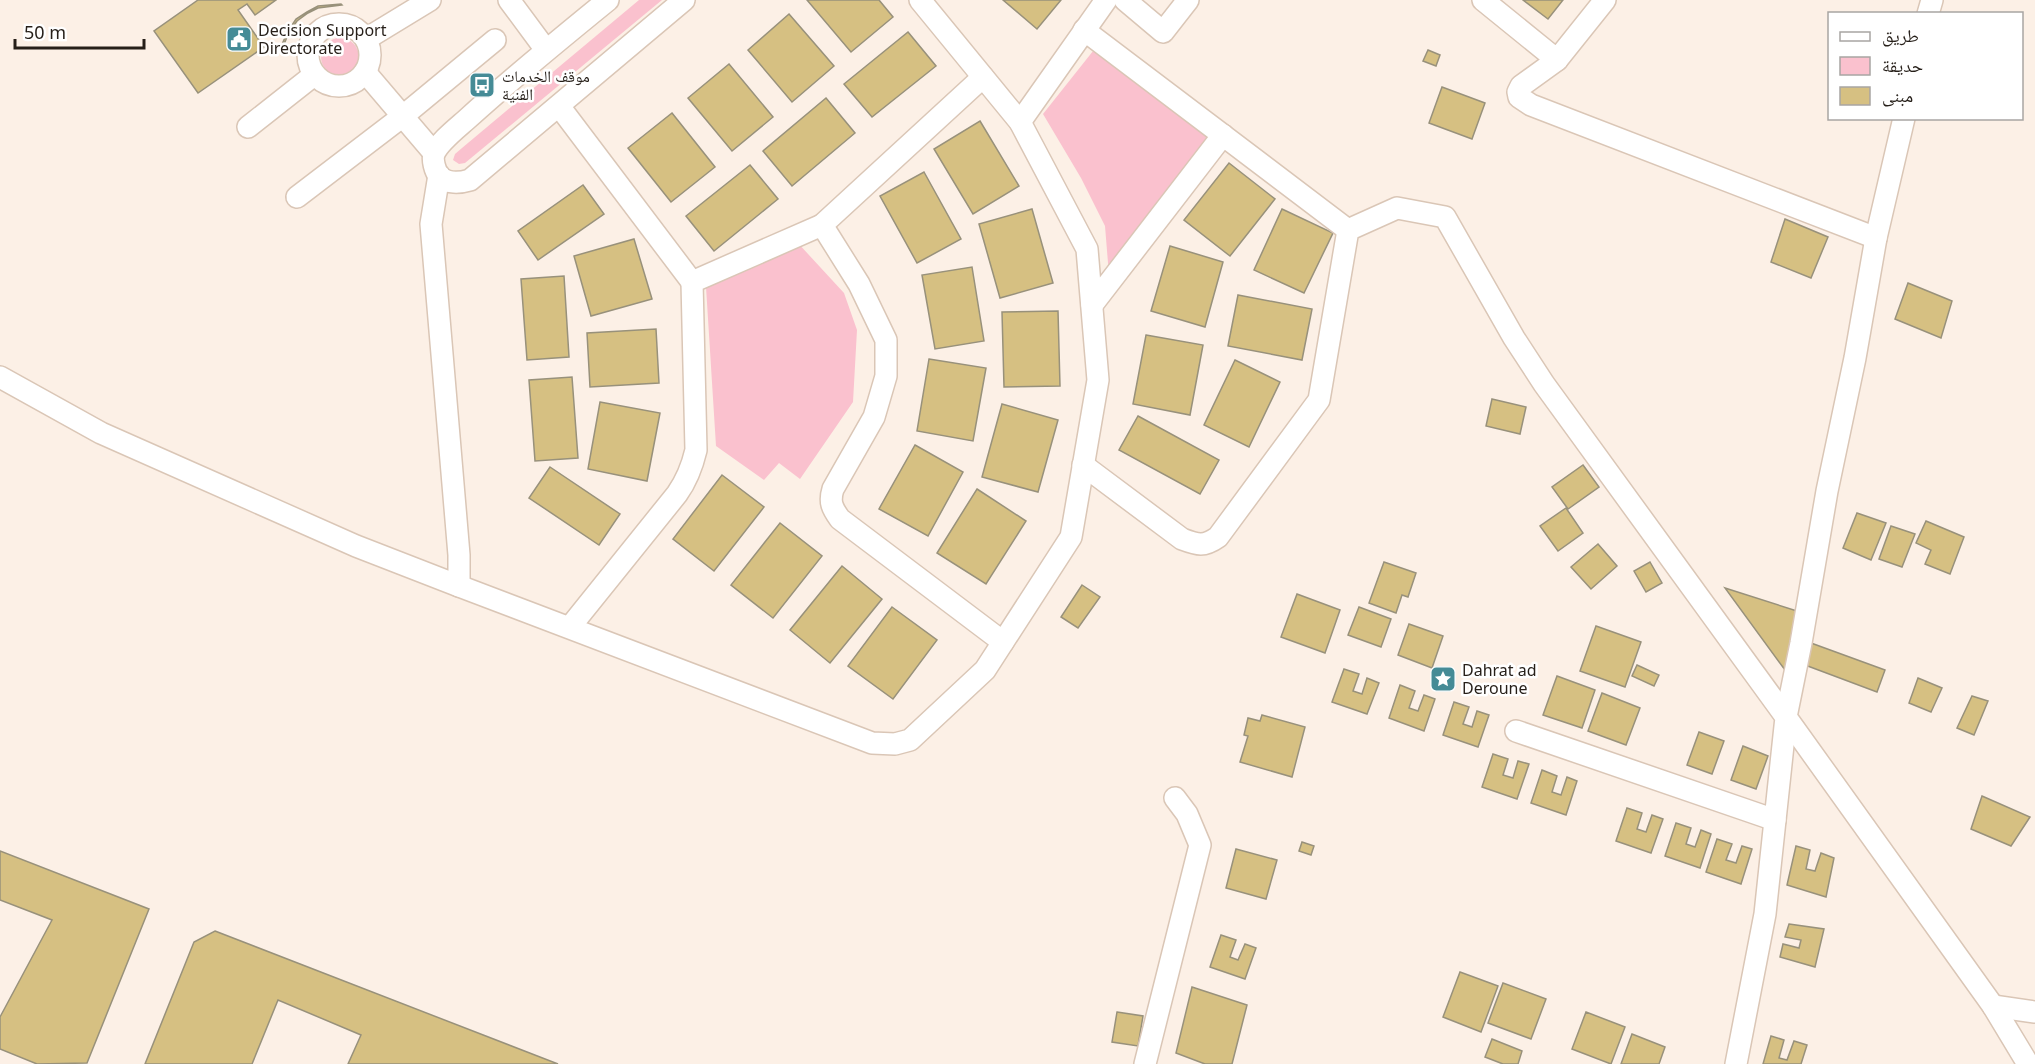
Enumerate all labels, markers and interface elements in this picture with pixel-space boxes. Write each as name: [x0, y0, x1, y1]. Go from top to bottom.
scale bar: [15, 12, 144, 50]
legend: [1828, 12, 2023, 120]
place label: Decision Support Directorate: [258, 19, 387, 59]
text: 50 m: [24, 20, 66, 44]
text: طريق: [1882, 23, 1919, 47]
public building icon: Decision Support Directorate: [224, 24, 254, 54]
text: حديقة: [1882, 53, 1923, 77]
place label: موقف الخدمات الفنية: [502, 65, 590, 105]
bus stop icon: موقف الخدمات الفنية: [467, 70, 497, 100]
text: مبنى: [1882, 83, 1913, 107]
place label: Dahrat ad Deroune: [1462, 659, 1537, 699]
place icon: Dahrat ad Deroune: [1428, 664, 1458, 694]

